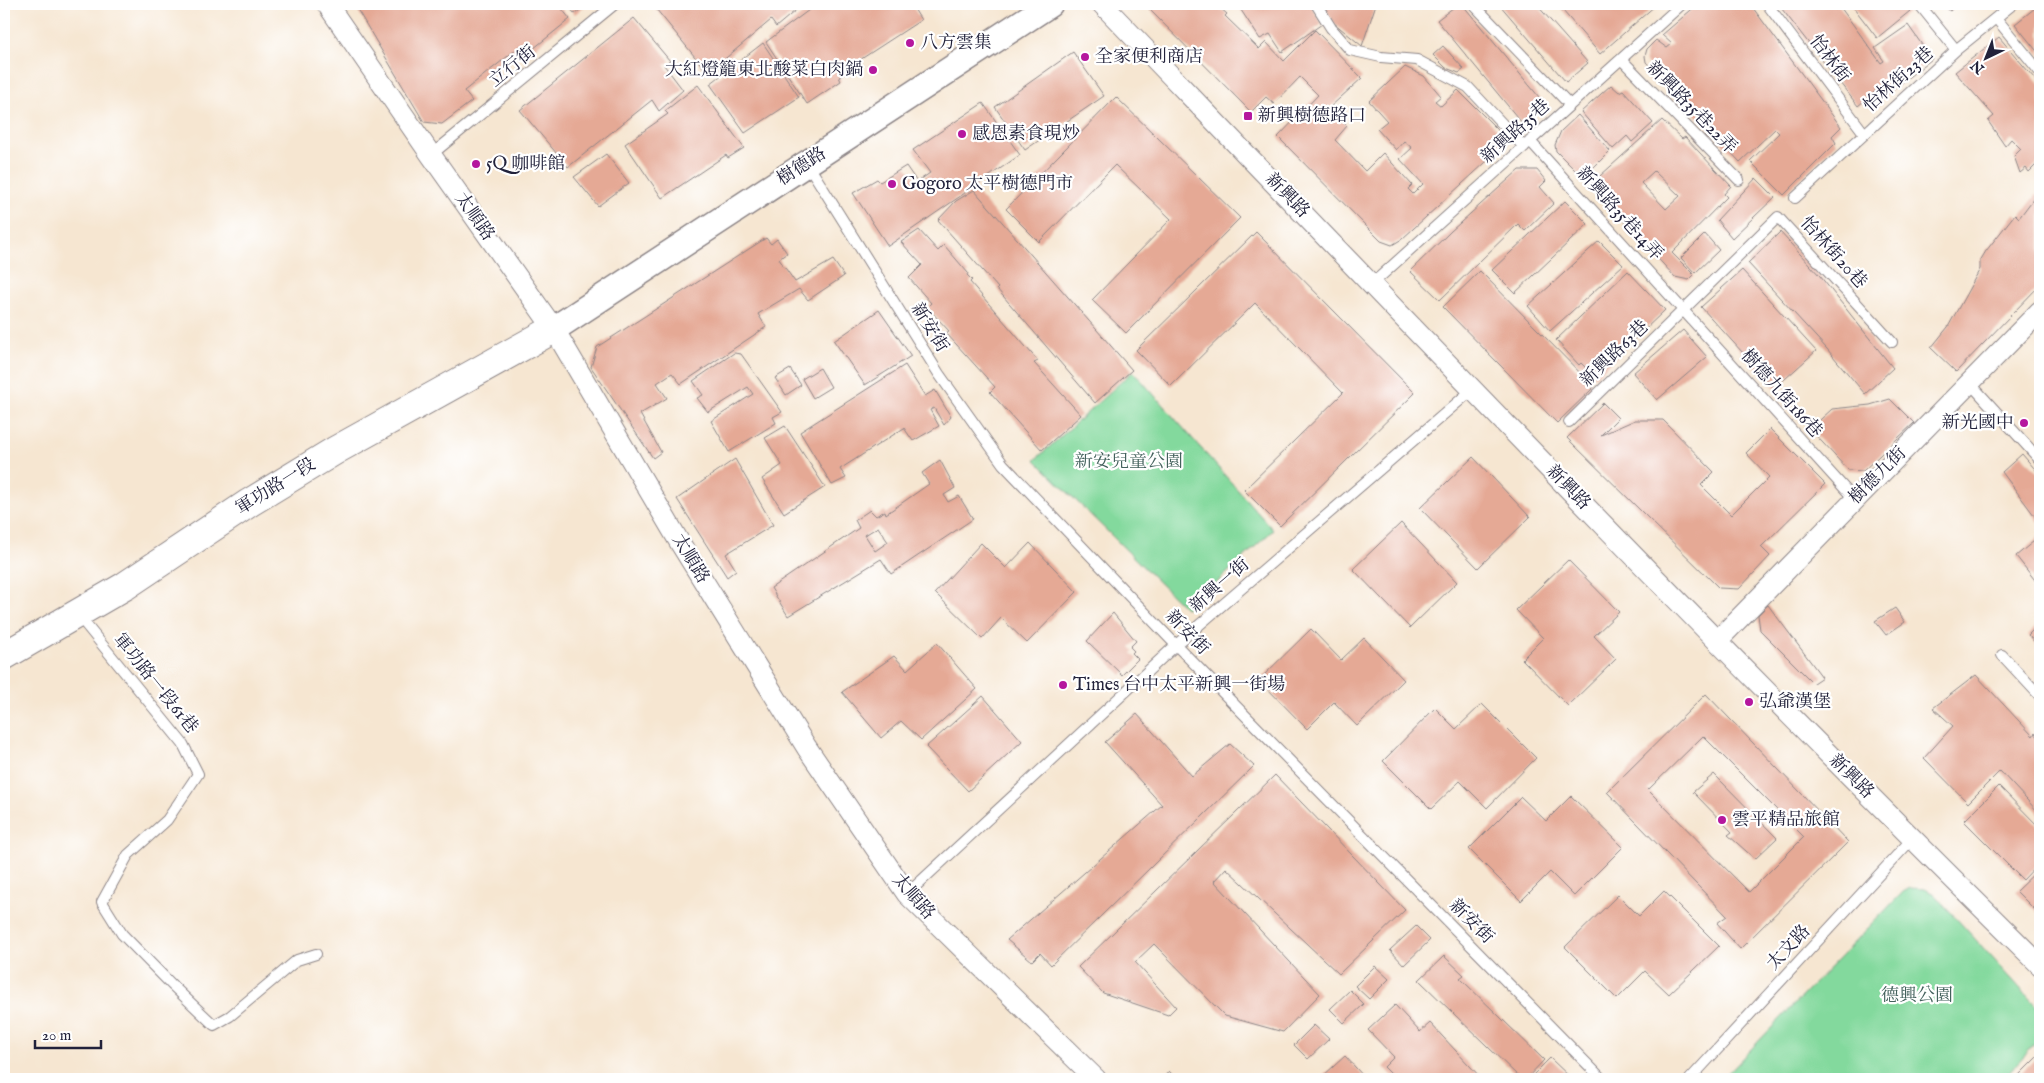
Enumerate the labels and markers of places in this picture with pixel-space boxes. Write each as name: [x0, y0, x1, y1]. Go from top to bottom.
place label: 八方雲集: [920, 32, 992, 55]
marker: 八方雲集: [904, 37, 916, 49]
place label: 全家便利商店: [1095, 46, 1203, 69]
marker: 全家便利商店: [1079, 51, 1091, 63]
place label: 大紅燈籠東北酸菜白肉鍋: [665, 59, 863, 82]
marker: 大紅燈籠東北酸菜白肉鍋: [867, 64, 879, 76]
place label: 新興樹德路口: [1258, 105, 1366, 128]
marker: 新興樹德路口: [1242, 110, 1254, 122]
place label: 感恩素食現炒: [972, 123, 1080, 146]
marker: 感恩素食現炒: [956, 128, 968, 140]
place label: 5Q 咖啡館: [486, 153, 565, 176]
marker: 5Q 咖啡館: [470, 158, 482, 170]
place label: Gogoro 太平樹德門市: [902, 173, 1074, 196]
marker: Gogoro 太平樹德門市: [886, 178, 898, 190]
place label: 新光國中: [1942, 412, 2014, 435]
marker: 新光國中: [2018, 417, 2030, 429]
place label: Times 台中太平新興一街場: [1073, 674, 1285, 697]
marker: Times 台中太平新興一街場: [1057, 679, 1069, 691]
place label: 弘爺漢堡: [1759, 691, 1831, 714]
marker: 弘爺漢堡: [1743, 696, 1755, 708]
place label: 雲平精品旅館: [1732, 809, 1840, 832]
marker: 雲平精品旅館: [1716, 814, 1728, 826]

